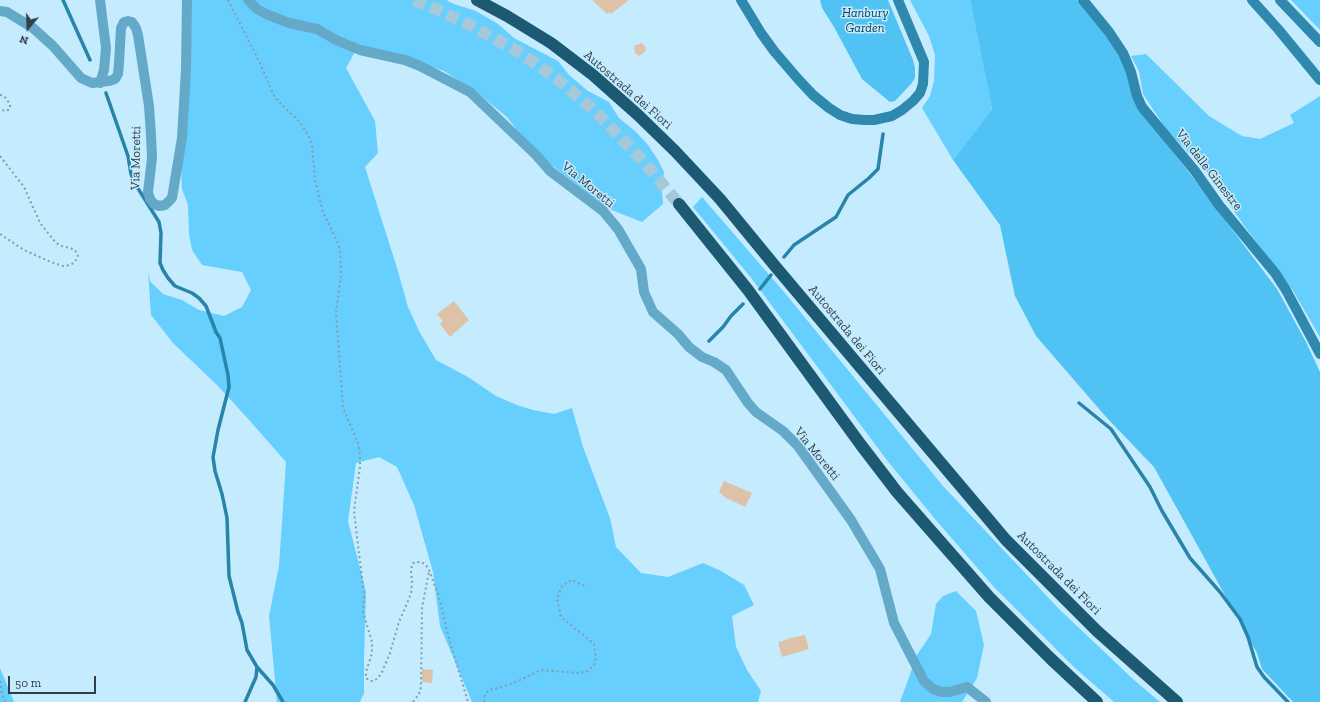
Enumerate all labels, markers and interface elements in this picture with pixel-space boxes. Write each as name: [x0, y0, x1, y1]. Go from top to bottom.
park label: Hanbury Garden: [842, 5, 888, 36]
north arrow: [8, 8, 48, 48]
text: N: [18, 32, 30, 47]
street label: Autostrada dei Fiori: [581, 47, 675, 133]
street label: Via Moretti: [128, 126, 144, 190]
street label: Via delle Ginestre: [1173, 126, 1245, 214]
street label: Via Moretti: [558, 159, 618, 211]
street label: Autostrada dei Fiori: [805, 282, 889, 378]
street label: Via Moretti: [791, 424, 843, 484]
street label: Autostrada dei Fiori: [1014, 528, 1104, 618]
scale bar: [10, 668, 98, 694]
text: 50 m: [15, 676, 41, 690]

